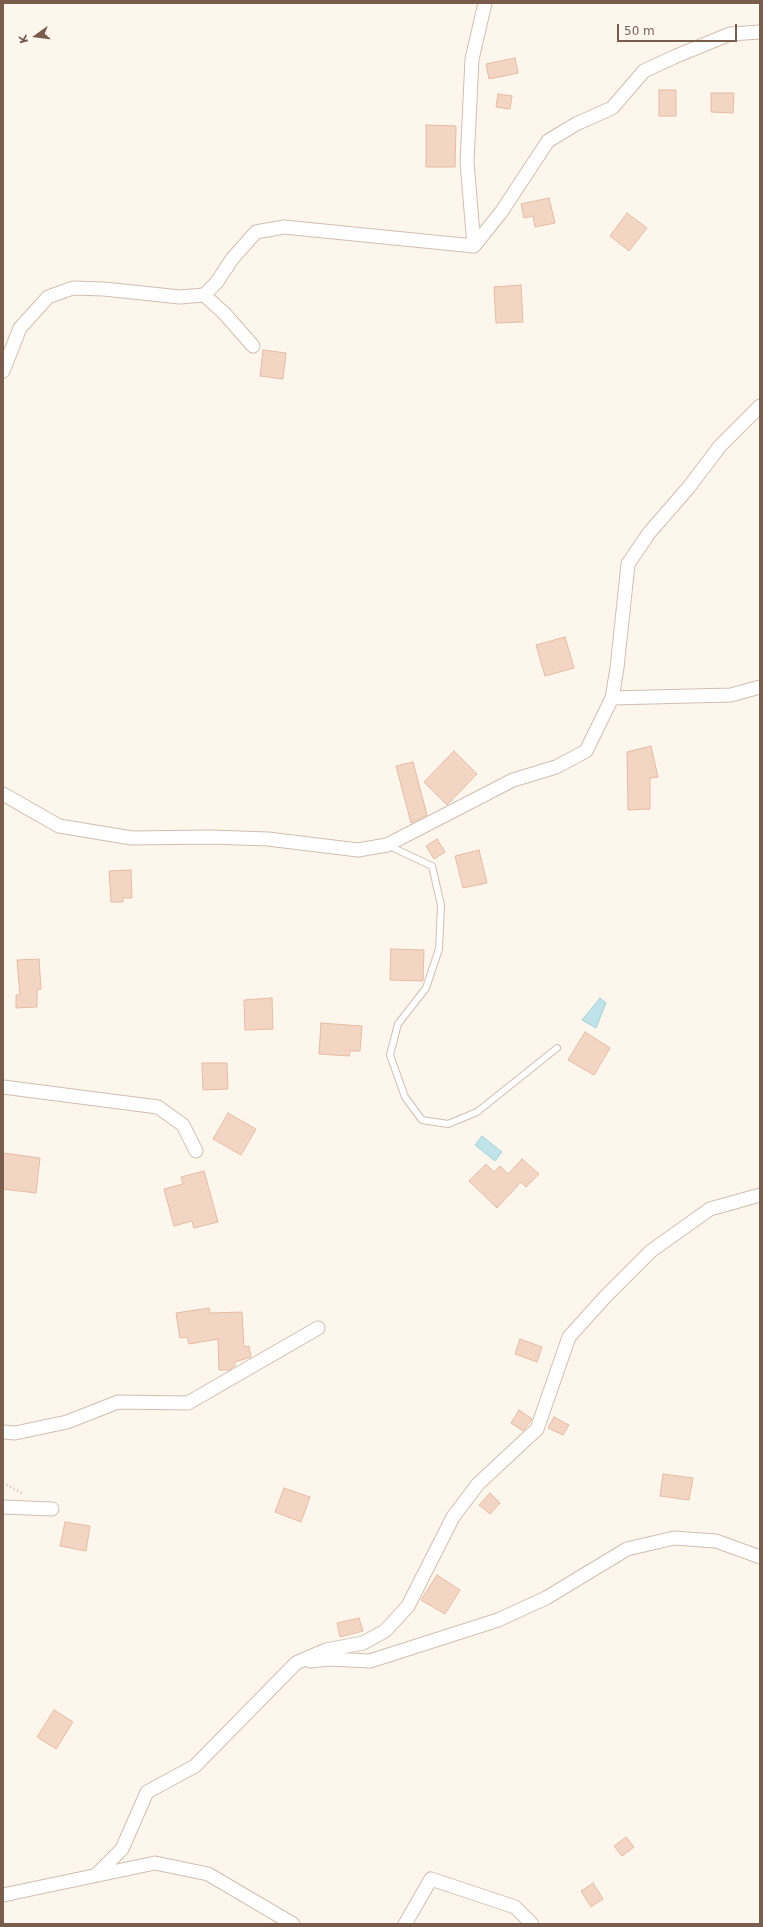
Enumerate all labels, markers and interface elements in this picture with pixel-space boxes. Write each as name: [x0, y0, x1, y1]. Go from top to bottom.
north arrow: [16, 16, 56, 56]
scale bar: [619, 16, 739, 42]
text: 50 m: [624, 24, 655, 38]
text: K: [17, 33, 31, 45]

